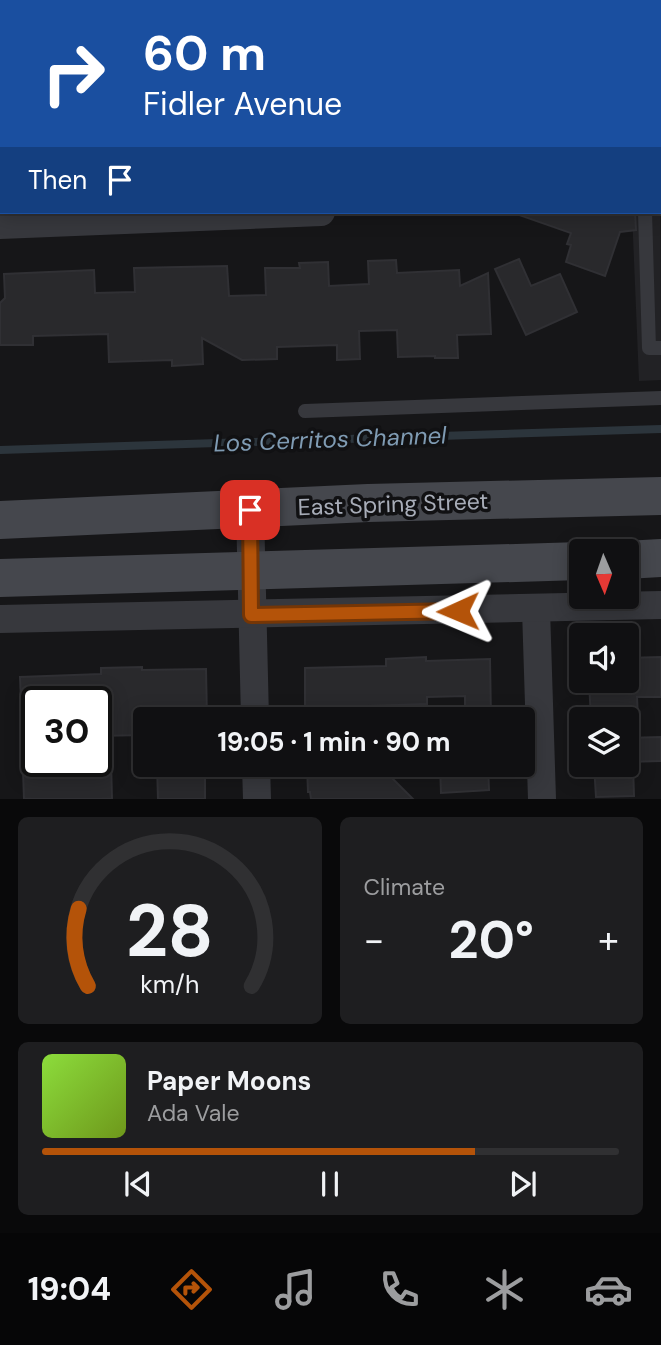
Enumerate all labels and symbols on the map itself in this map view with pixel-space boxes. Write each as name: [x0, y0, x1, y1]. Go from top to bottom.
water label: Los Cerritos Channel: [213, 419, 448, 459]
pin: [220, 480, 280, 540]
street label: East Spring Street: [297, 486, 489, 522]
north arrow: [569, 539, 639, 609]
position arrow: [421, 574, 495, 648]
speed limit sign: 30: [21, 686, 112, 777]

